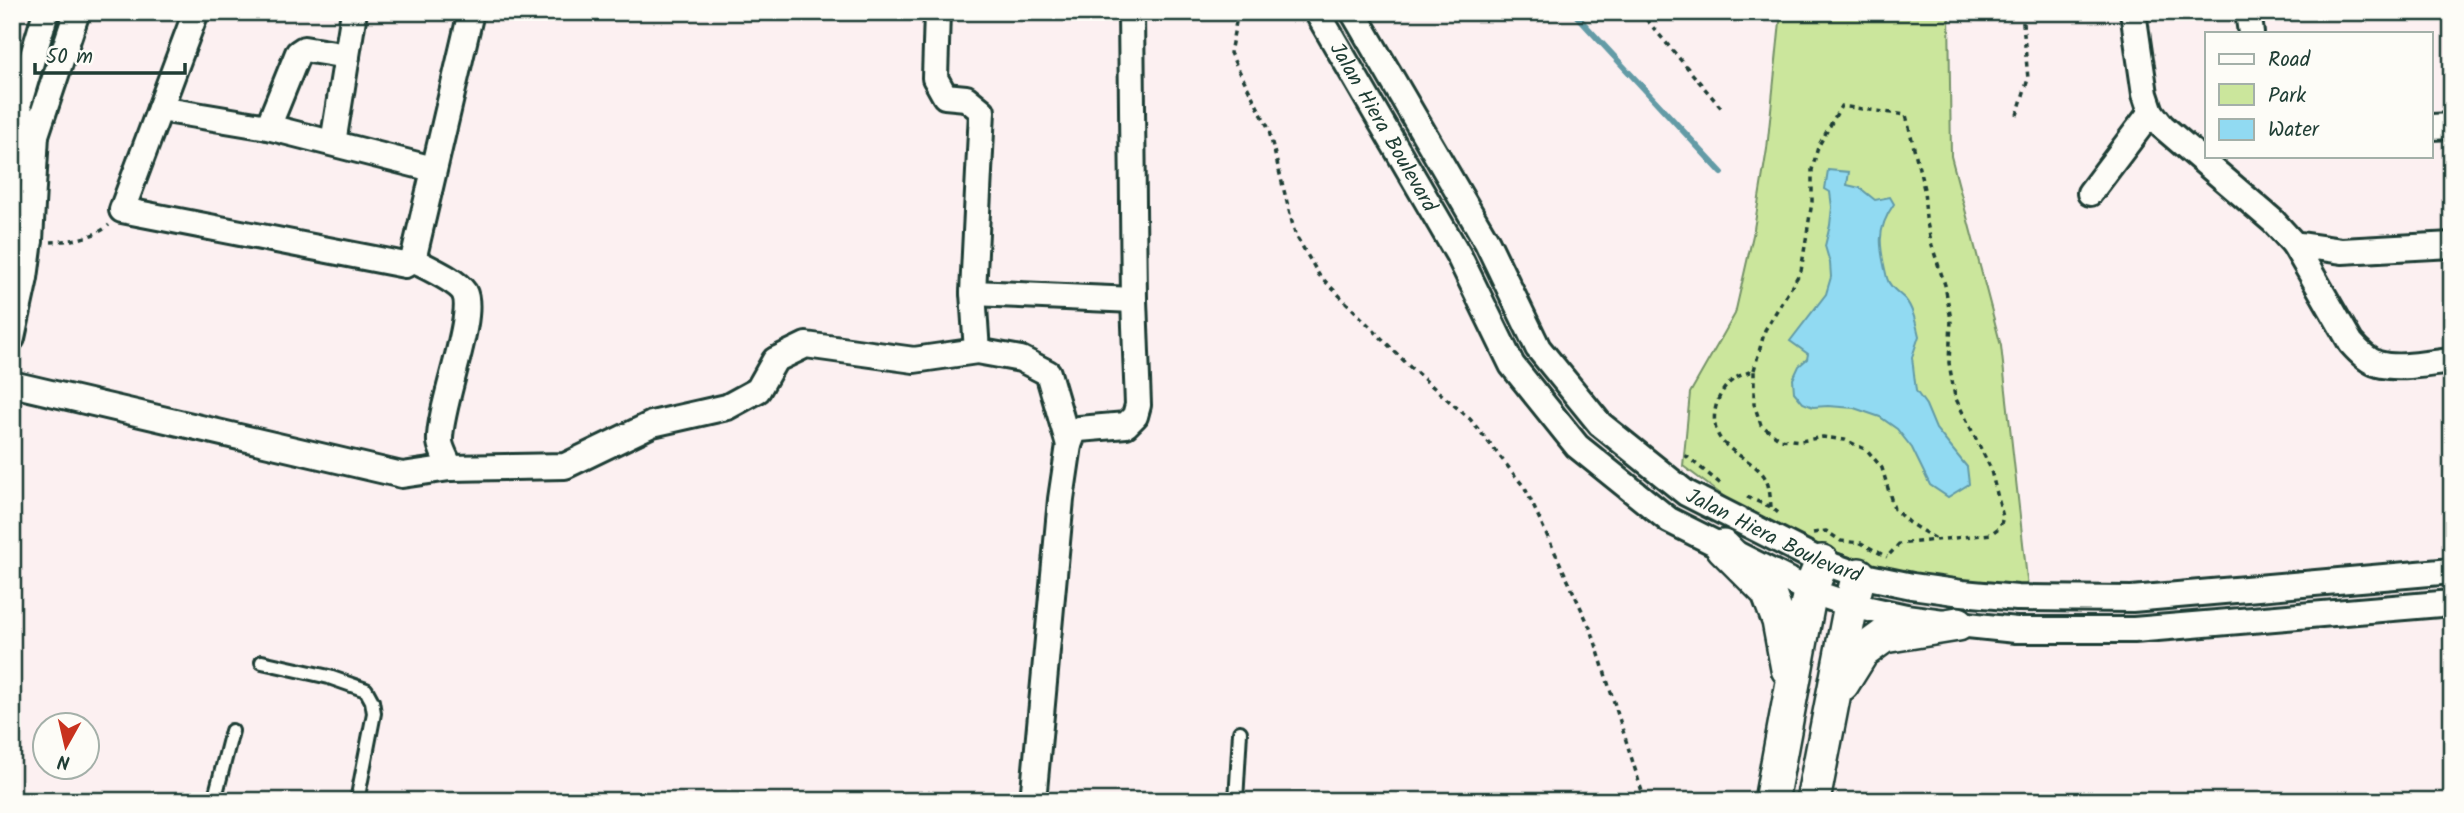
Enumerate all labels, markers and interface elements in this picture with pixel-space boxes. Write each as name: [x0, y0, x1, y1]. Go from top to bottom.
scale bar: [35, 32, 186, 76]
legend: [2205, 32, 2432, 158]
street label: Jalan Hiera Boulevard: [1320, 36, 1445, 219]
text: 50 m: [46, 41, 93, 74]
text: Road: [2268, 44, 2311, 77]
text: Park: [2268, 80, 2306, 113]
text: Water: [2268, 114, 2320, 147]
street label: Jalan Hiera Boulevard: [1680, 480, 1866, 593]
north arrow: [32, 712, 102, 782]
text: N: [56, 745, 72, 777]

